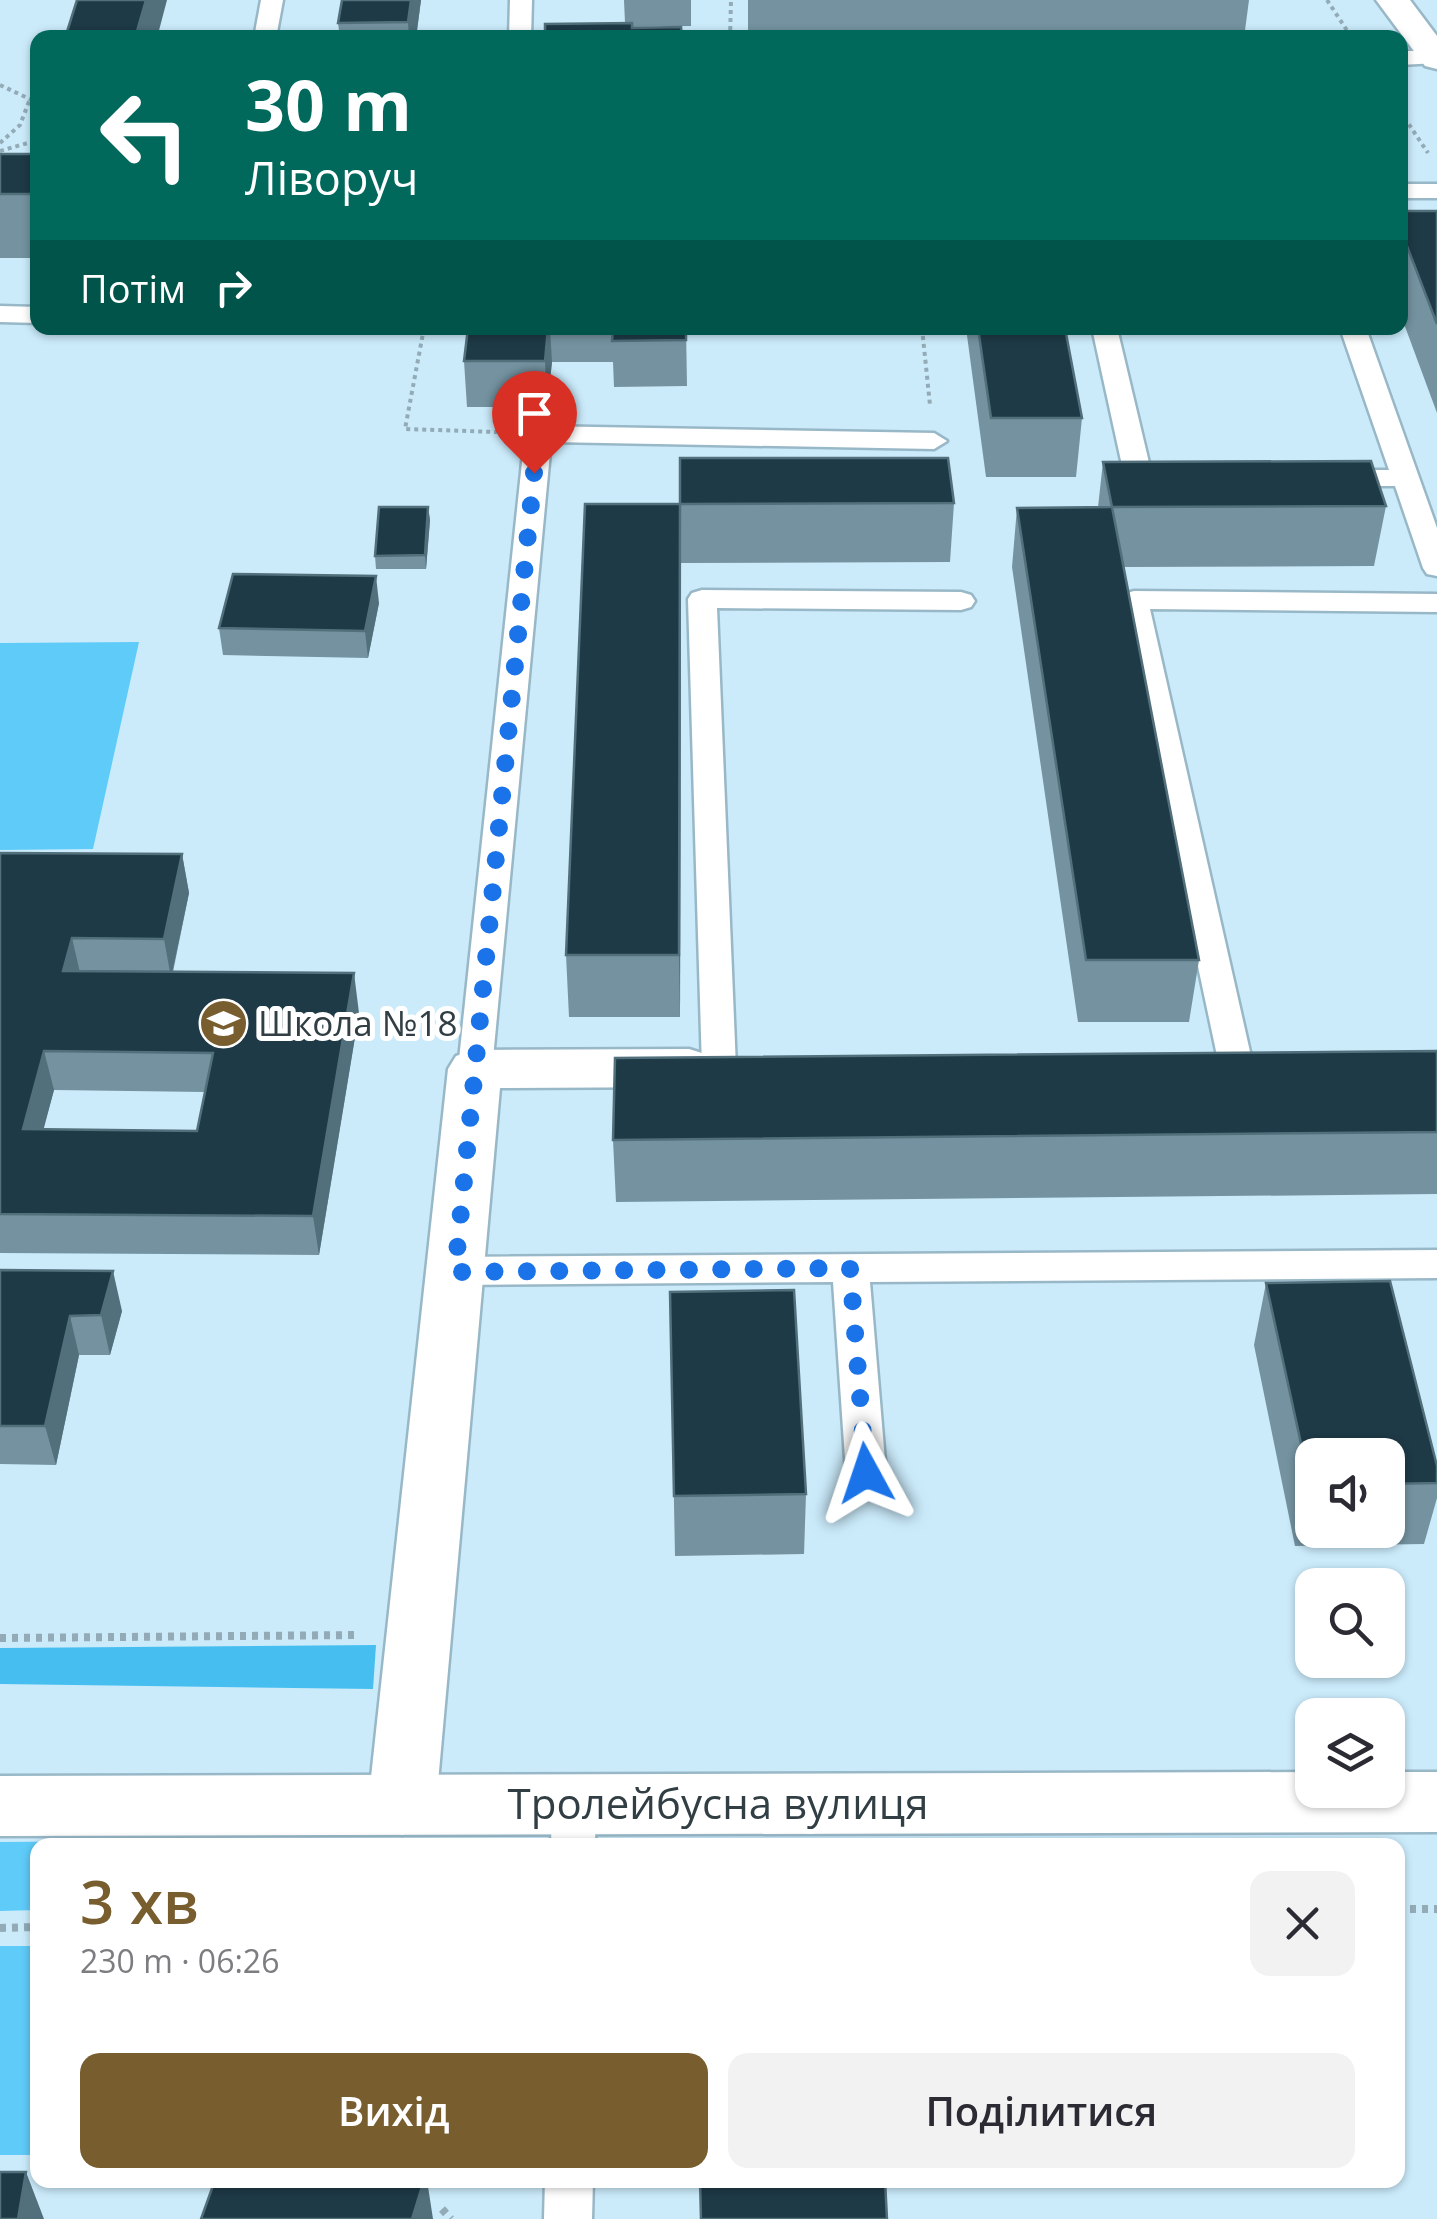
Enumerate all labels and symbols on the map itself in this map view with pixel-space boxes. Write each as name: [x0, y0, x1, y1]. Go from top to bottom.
pin: [492, 371, 577, 474]
school or university icon: Школа №18: [197, 998, 249, 1050]
place label: Школа №18: [258, 999, 458, 1046]
position arrow: [814, 1421, 918, 1525]
street label: Тролейбусна вулиця: [508, 1774, 928, 1831]

